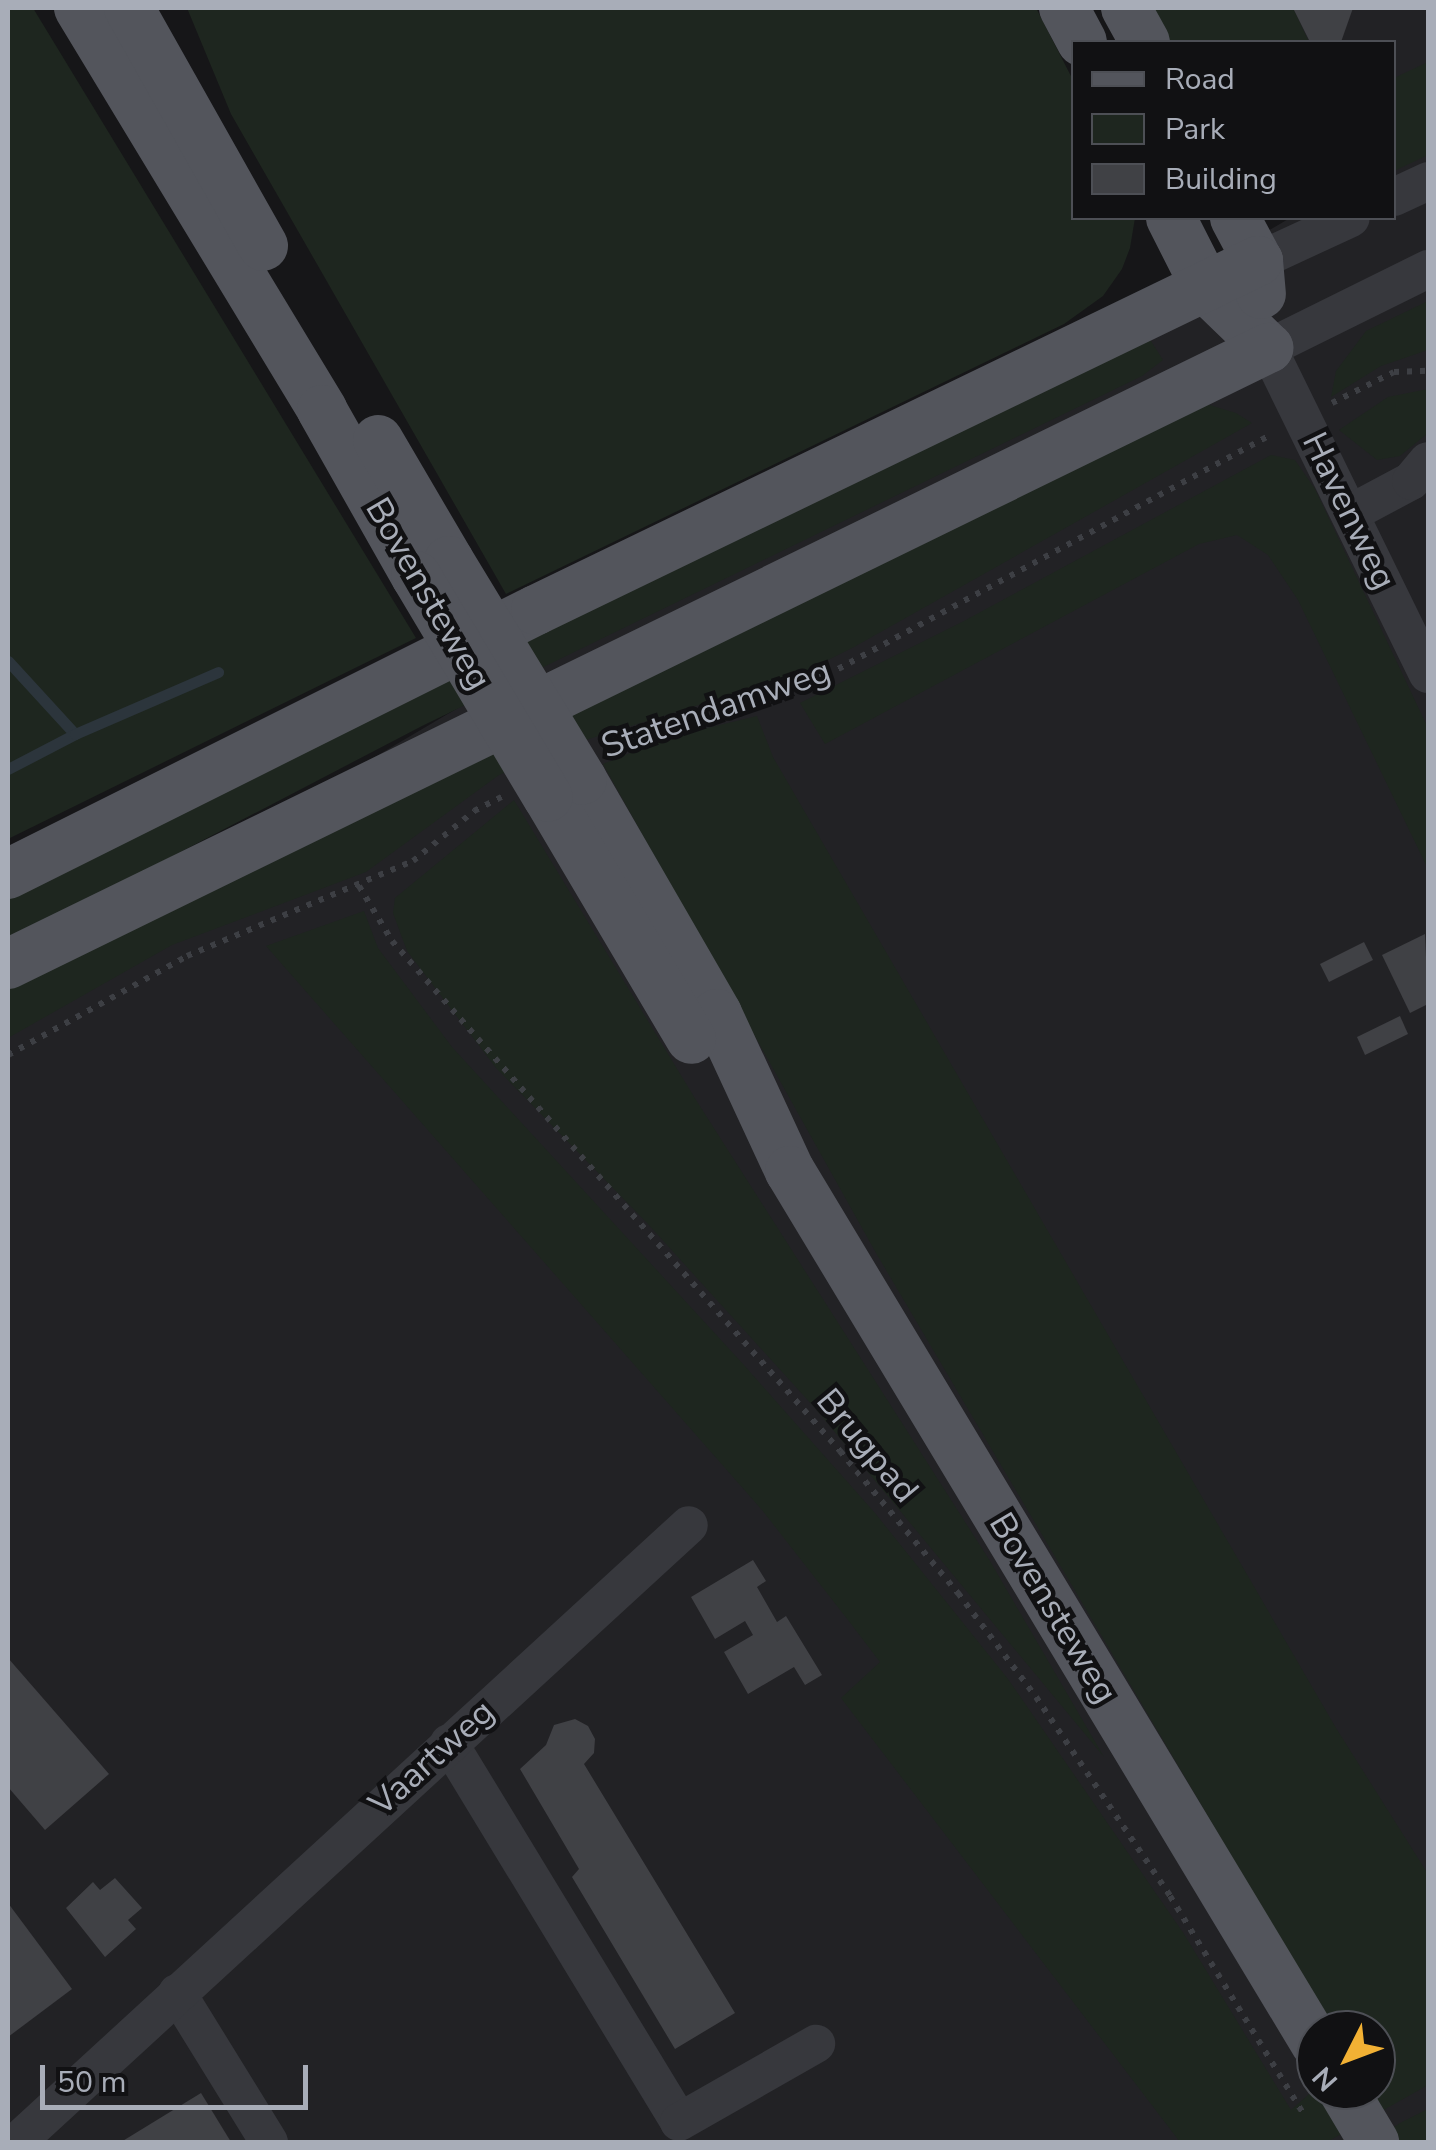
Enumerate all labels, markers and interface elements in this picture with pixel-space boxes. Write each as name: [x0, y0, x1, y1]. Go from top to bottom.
legend: [1071, 40, 1396, 220]
text: Road: [1165, 59, 1235, 100]
text: Park: [1165, 109, 1225, 150]
text: Building: [1165, 159, 1277, 200]
street label: Havenweg: [1293, 426, 1405, 596]
street label: Bovensteweg: [356, 491, 500, 697]
street label: Statendamweg: [596, 650, 836, 768]
street label: Brugpad: [807, 1381, 927, 1511]
street label: Bovensteweg: [980, 1505, 1126, 1711]
street label: Vaartweg: [361, 1691, 503, 1825]
north arrow: [1296, 2010, 1396, 2110]
scale bar: [45, 2045, 312, 2107]
text: N: [1304, 2058, 1346, 2099]
text: 50 m: [57, 2062, 126, 2103]

